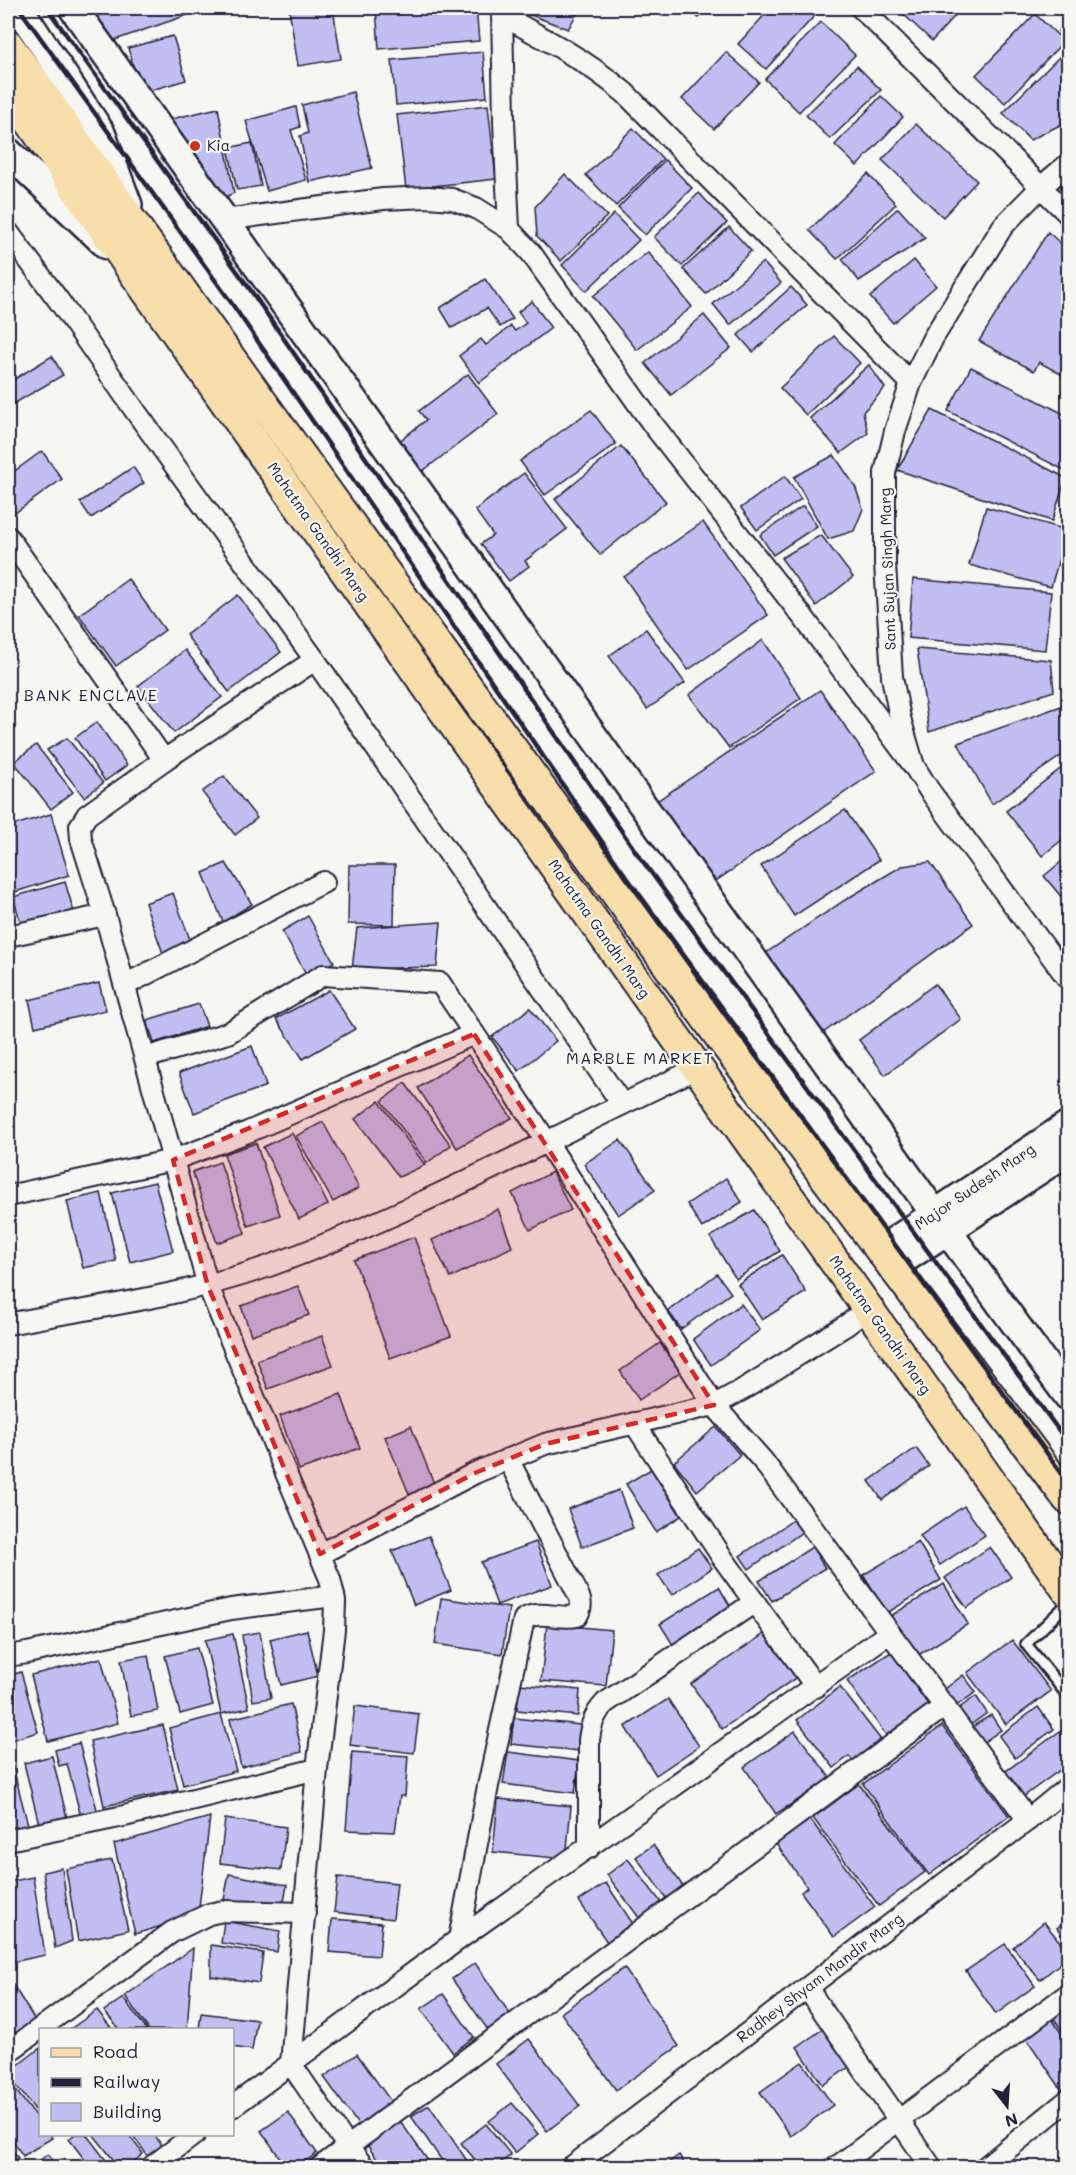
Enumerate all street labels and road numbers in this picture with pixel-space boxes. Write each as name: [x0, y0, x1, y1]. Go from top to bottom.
street label: Mahatma Gandhi Marg: [263, 458, 375, 605]
street label: Sant Sujan Singh Marg: [874, 487, 900, 651]
street label: Mahatma Gandhi Marg: [544, 855, 656, 1002]
street label: Major Sudesh Marg: [910, 1138, 1039, 1234]
street label: Mahatma Gandhi Marg: [825, 1251, 937, 1398]
street label: Radhey Shyam Mandir Marg: [732, 1908, 907, 2046]

